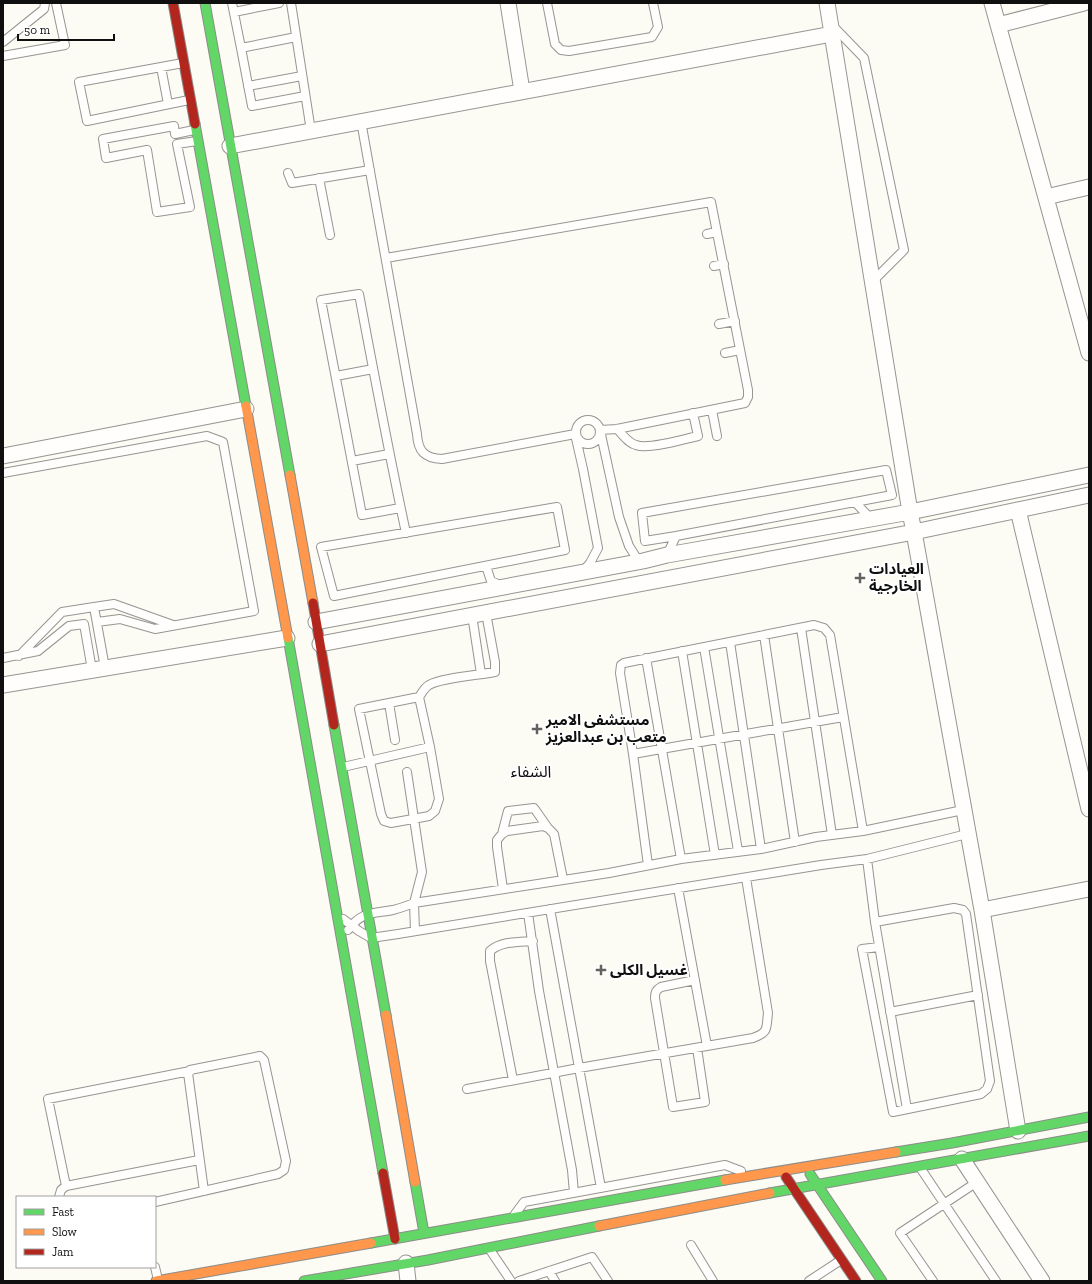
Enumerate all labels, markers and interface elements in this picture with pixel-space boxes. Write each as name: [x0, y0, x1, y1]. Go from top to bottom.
scale bar: [18, 16, 114, 42]
text: 50 m: [24, 23, 51, 37]
place label: العيادات الخارجية: [869, 560, 924, 595]
marker: العيادات الخارجية: [854, 572, 866, 584]
place label: مستشفى الامير متعب بن عبدالعزيز: [545, 711, 667, 746]
marker: مستشفى الامير متعب بن عبدالعزيز: [531, 723, 543, 735]
district label: الشفاء: [511, 762, 551, 781]
place label: غسيل الكلى: [610, 961, 688, 979]
marker: غسيل الكلى: [595, 964, 607, 976]
legend: [16, 1196, 156, 1268]
text: Fast: [52, 1205, 75, 1219]
text: Slow: [52, 1225, 78, 1239]
text: Jam: [52, 1245, 74, 1259]

